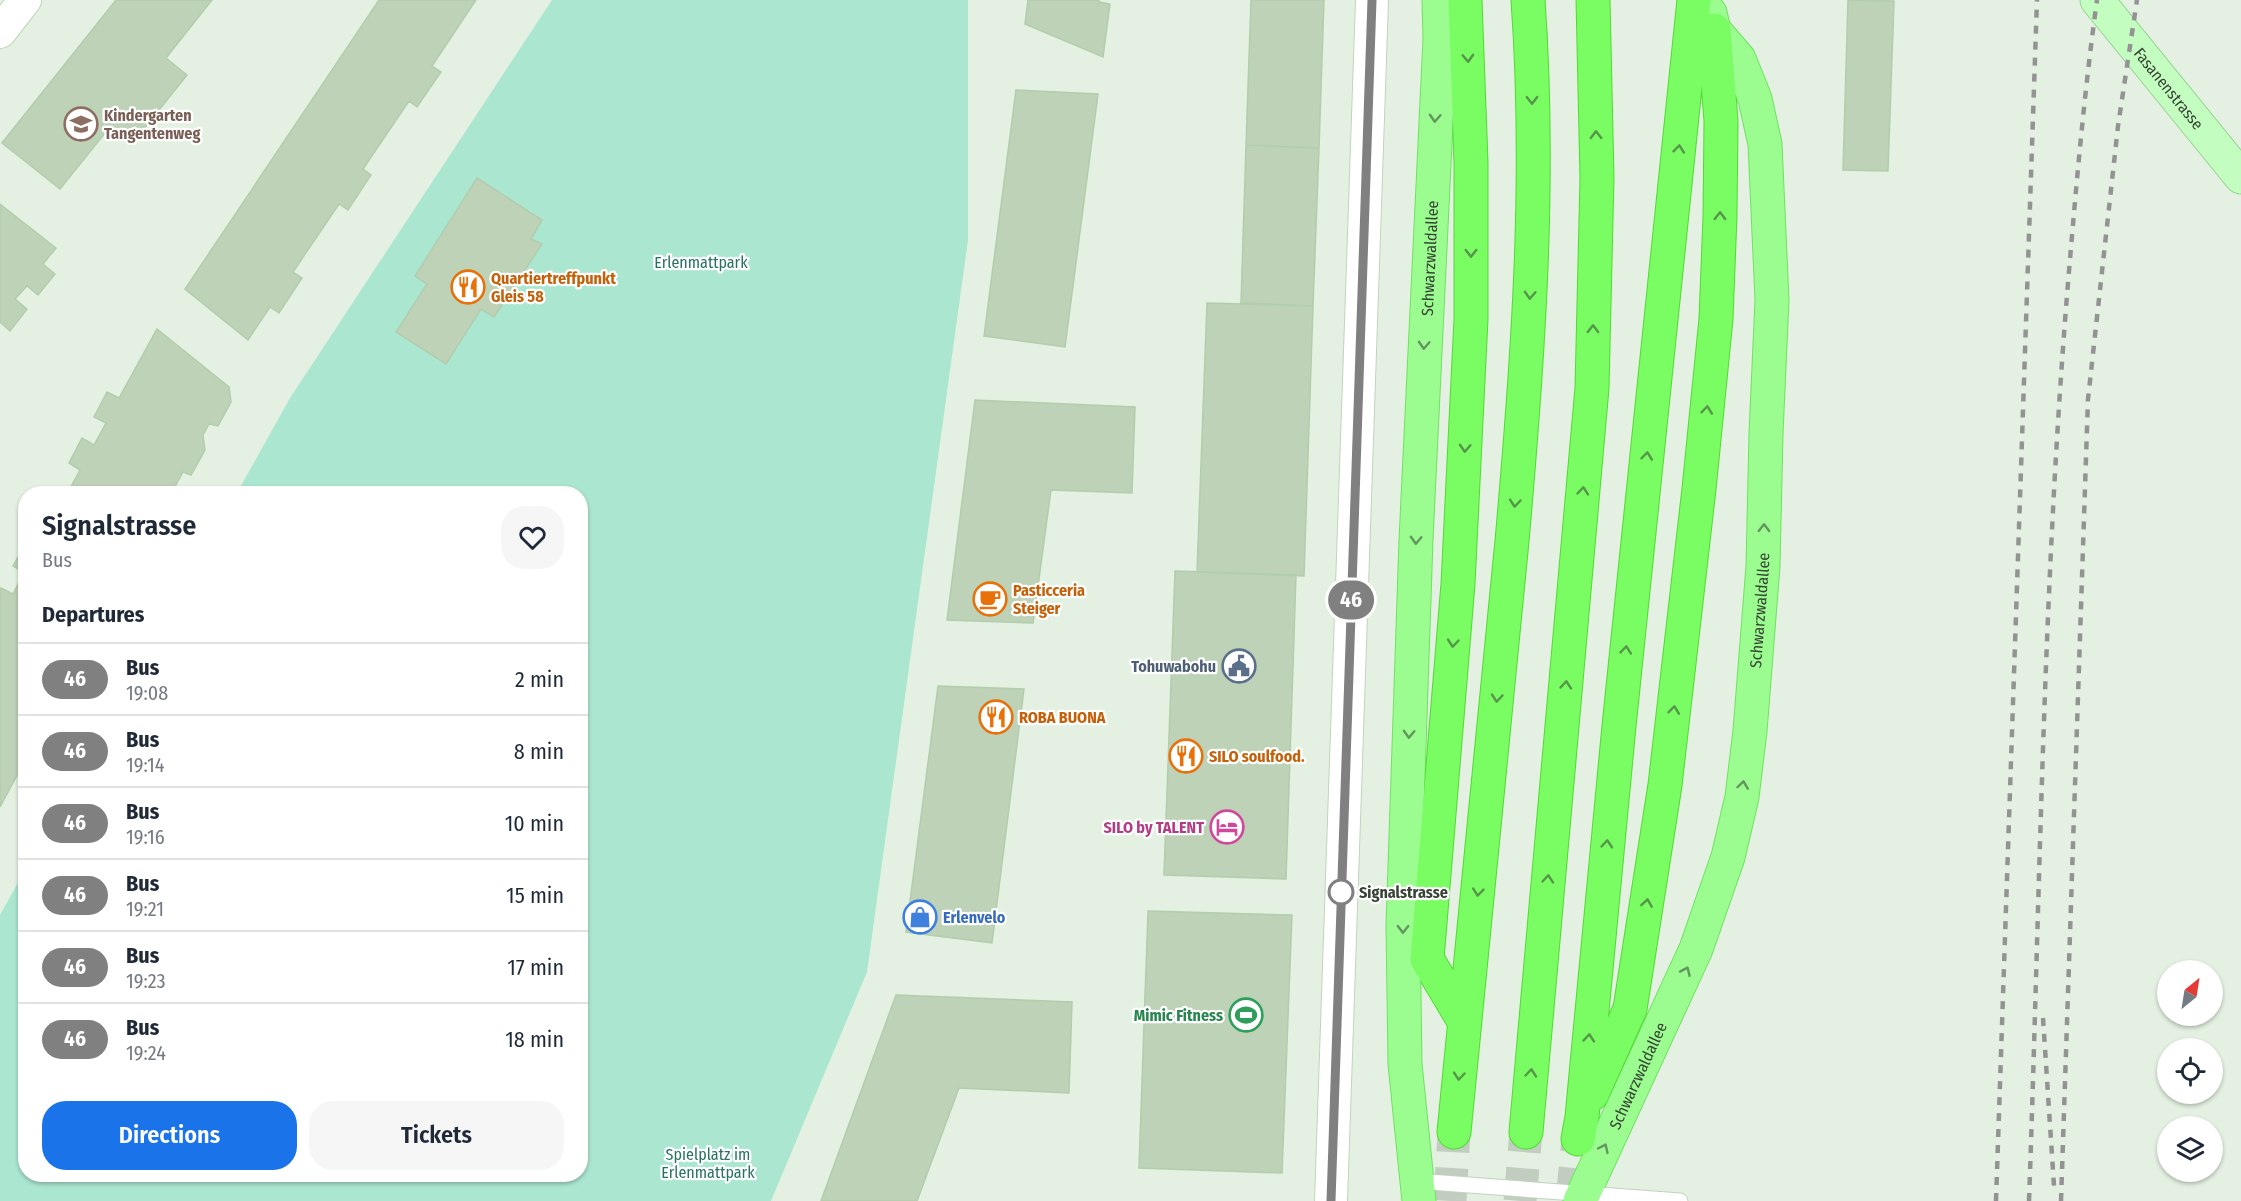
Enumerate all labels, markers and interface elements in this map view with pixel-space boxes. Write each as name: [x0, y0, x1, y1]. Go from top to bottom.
street label: Fasanenstrasse: [2130, 44, 2207, 133]
one-way arrow: [1462, 54, 1475, 63]
one-way arrow: [1525, 96, 1538, 105]
school or university icon: Kindergarten Tangentenweg: [63, 106, 99, 142]
place label: Kindergarten Tangentenweg: [104, 106, 200, 143]
one-way arrow: [1429, 113, 1442, 122]
one-way arrow: [1590, 130, 1602, 139]
one-way arrow: [1672, 144, 1685, 153]
street label: Schwarzwaldallee: [1418, 200, 1442, 317]
one-way arrow: [1714, 211, 1726, 220]
one-way arrow: [1465, 249, 1477, 258]
park label: Erlenmattpark: [654, 253, 748, 272]
restaurant icon: Quartiertreffpunkt Gleis 58: [450, 269, 486, 305]
place label: Quartiertreffpunkt Gleis 58: [491, 269, 616, 306]
one-way arrow: [1523, 291, 1536, 300]
one-way arrow: [1587, 325, 1600, 334]
one-way arrow: [1418, 340, 1431, 349]
one-way arrow: [1700, 406, 1713, 415]
one-way arrow: [1458, 444, 1471, 453]
one-way arrow: [1640, 452, 1652, 461]
one-way arrow: [1576, 486, 1589, 495]
one-way arrow: [1509, 499, 1522, 508]
button: heart: [501, 506, 564, 569]
text: Signalstrasse: [42, 509, 196, 542]
one-way arrow: [1758, 524, 1770, 533]
one-way arrow: [1409, 535, 1422, 544]
text: Bus: [42, 548, 72, 572]
street label: Schwarzwaldallee: [1746, 552, 1773, 669]
line badge: 46: [1324, 580, 1378, 620]
cafe icon: Pasticceria Steiger: [972, 581, 1008, 617]
place label: Pasticceria Steiger: [1013, 581, 1085, 618]
text: 46: [1340, 587, 1362, 613]
text: Departures: [42, 601, 144, 628]
one-way arrow: [1447, 638, 1460, 647]
one-way arrow: [1620, 645, 1632, 655]
public building icon: Tohuwabohu: [1221, 648, 1257, 684]
text: Bus: [126, 654, 159, 681]
place label: Tohuwabohu: [1131, 657, 1216, 676]
text: 46: [64, 666, 86, 692]
text: 2 min: [515, 666, 564, 693]
one-way arrow: [1559, 680, 1572, 689]
text: 19:08: [126, 681, 168, 705]
one-way arrow: [1491, 693, 1504, 702]
restaurant icon: ROBA BUONA: [978, 699, 1014, 735]
one-way arrow: [1667, 705, 1680, 714]
place label: ROBA BUONA: [1019, 708, 1106, 727]
text: Bus: [126, 726, 159, 753]
one-way arrow: [1403, 730, 1416, 739]
text: 46: [64, 738, 86, 764]
text: 8 min: [514, 738, 564, 765]
restaurant icon: SILO soulfood.: [1168, 738, 1204, 774]
place label: SILO soulfood.: [1209, 747, 1305, 766]
text: 19:14: [126, 753, 164, 777]
one-way arrow: [1737, 781, 1749, 790]
text: Bus: [126, 798, 159, 825]
hotel icon: SILO by TALENT: [1209, 809, 1245, 845]
text: 46: [64, 810, 86, 836]
text: 10 min: [505, 810, 564, 837]
place label: SILO by TALENT: [1104, 818, 1204, 837]
text: 19:16: [126, 825, 165, 849]
one-way arrow: [1600, 840, 1613, 849]
text: Bus: [126, 870, 159, 897]
one-way arrow: [1541, 875, 1554, 884]
marker: Signalstrasse: [1328, 879, 1354, 905]
text: 46: [64, 882, 86, 908]
text: 15 min: [506, 882, 564, 909]
place label: Signalstrasse: [1359, 883, 1448, 902]
one-way arrow: [1472, 887, 1484, 896]
text: 19:21: [126, 897, 164, 921]
one-way arrow: [1640, 898, 1653, 908]
shop icon: Erlenvelo: [902, 899, 938, 935]
place label: Erlenvelo: [943, 908, 1006, 927]
one-way arrow: [1397, 925, 1409, 934]
text: Bus: [126, 942, 159, 969]
text: 46: [64, 954, 86, 980]
text: 17 min: [507, 954, 564, 981]
north arrow: [2157, 960, 2223, 1026]
map controls: [2157, 960, 2223, 1182]
one-way arrow: [1679, 966, 1691, 977]
text: 19:23: [126, 969, 166, 993]
sports icon: Mimic Fitness: [1228, 997, 1264, 1033]
place label: Mimic Fitness: [1134, 1006, 1223, 1025]
text: Bus: [126, 1014, 159, 1041]
street label: Schwarzwaldallee: [1605, 1019, 1671, 1132]
text: 46: [64, 1026, 86, 1052]
text: 18 min: [505, 1026, 564, 1053]
one-way arrow: [1582, 1034, 1595, 1043]
button: locate: [2157, 1038, 2223, 1104]
text: 19:24: [126, 1041, 166, 1065]
one-way arrow: [1524, 1069, 1537, 1078]
one-way arrow: [1453, 1072, 1466, 1081]
button: Directions: [42, 1101, 297, 1170]
button: Tickets: [309, 1101, 564, 1170]
button: layers: [2157, 1116, 2223, 1182]
one-way arrow: [1597, 1143, 1609, 1154]
park label: Spielplatz im Erlenmattpark: [661, 1145, 755, 1182]

